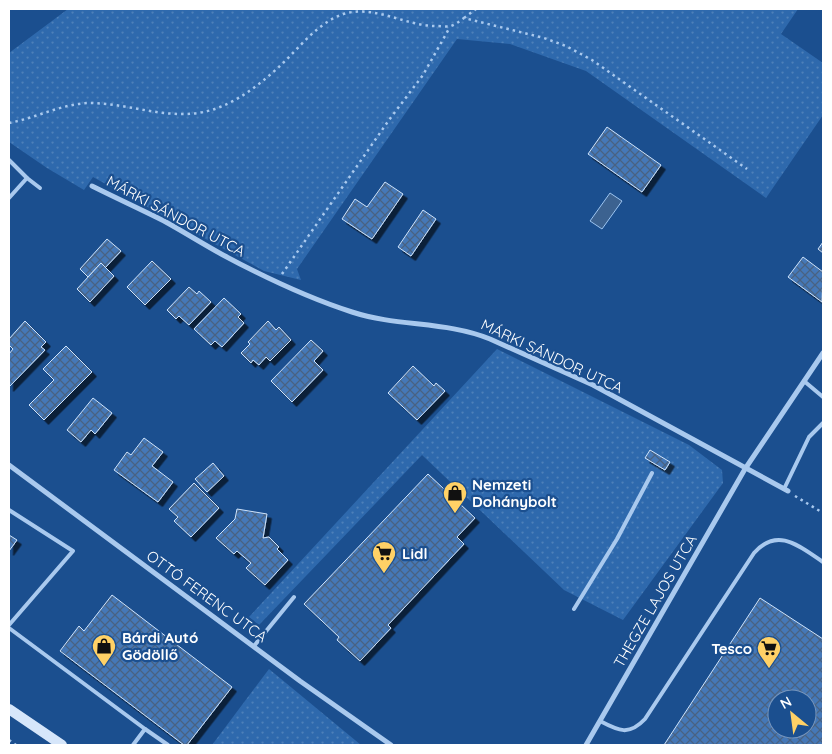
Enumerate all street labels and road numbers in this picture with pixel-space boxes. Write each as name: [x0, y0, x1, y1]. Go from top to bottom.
street label: MÁRKI SÁNDOR UTCA: [103, 171, 249, 261]
street label: MÁRKI SÁNDOR UTCA: [478, 315, 626, 397]
street label: THEGZE LAJOS UTCA: [609, 531, 701, 671]
street label: OTTÓ FERENC UTCA: [143, 546, 271, 646]

